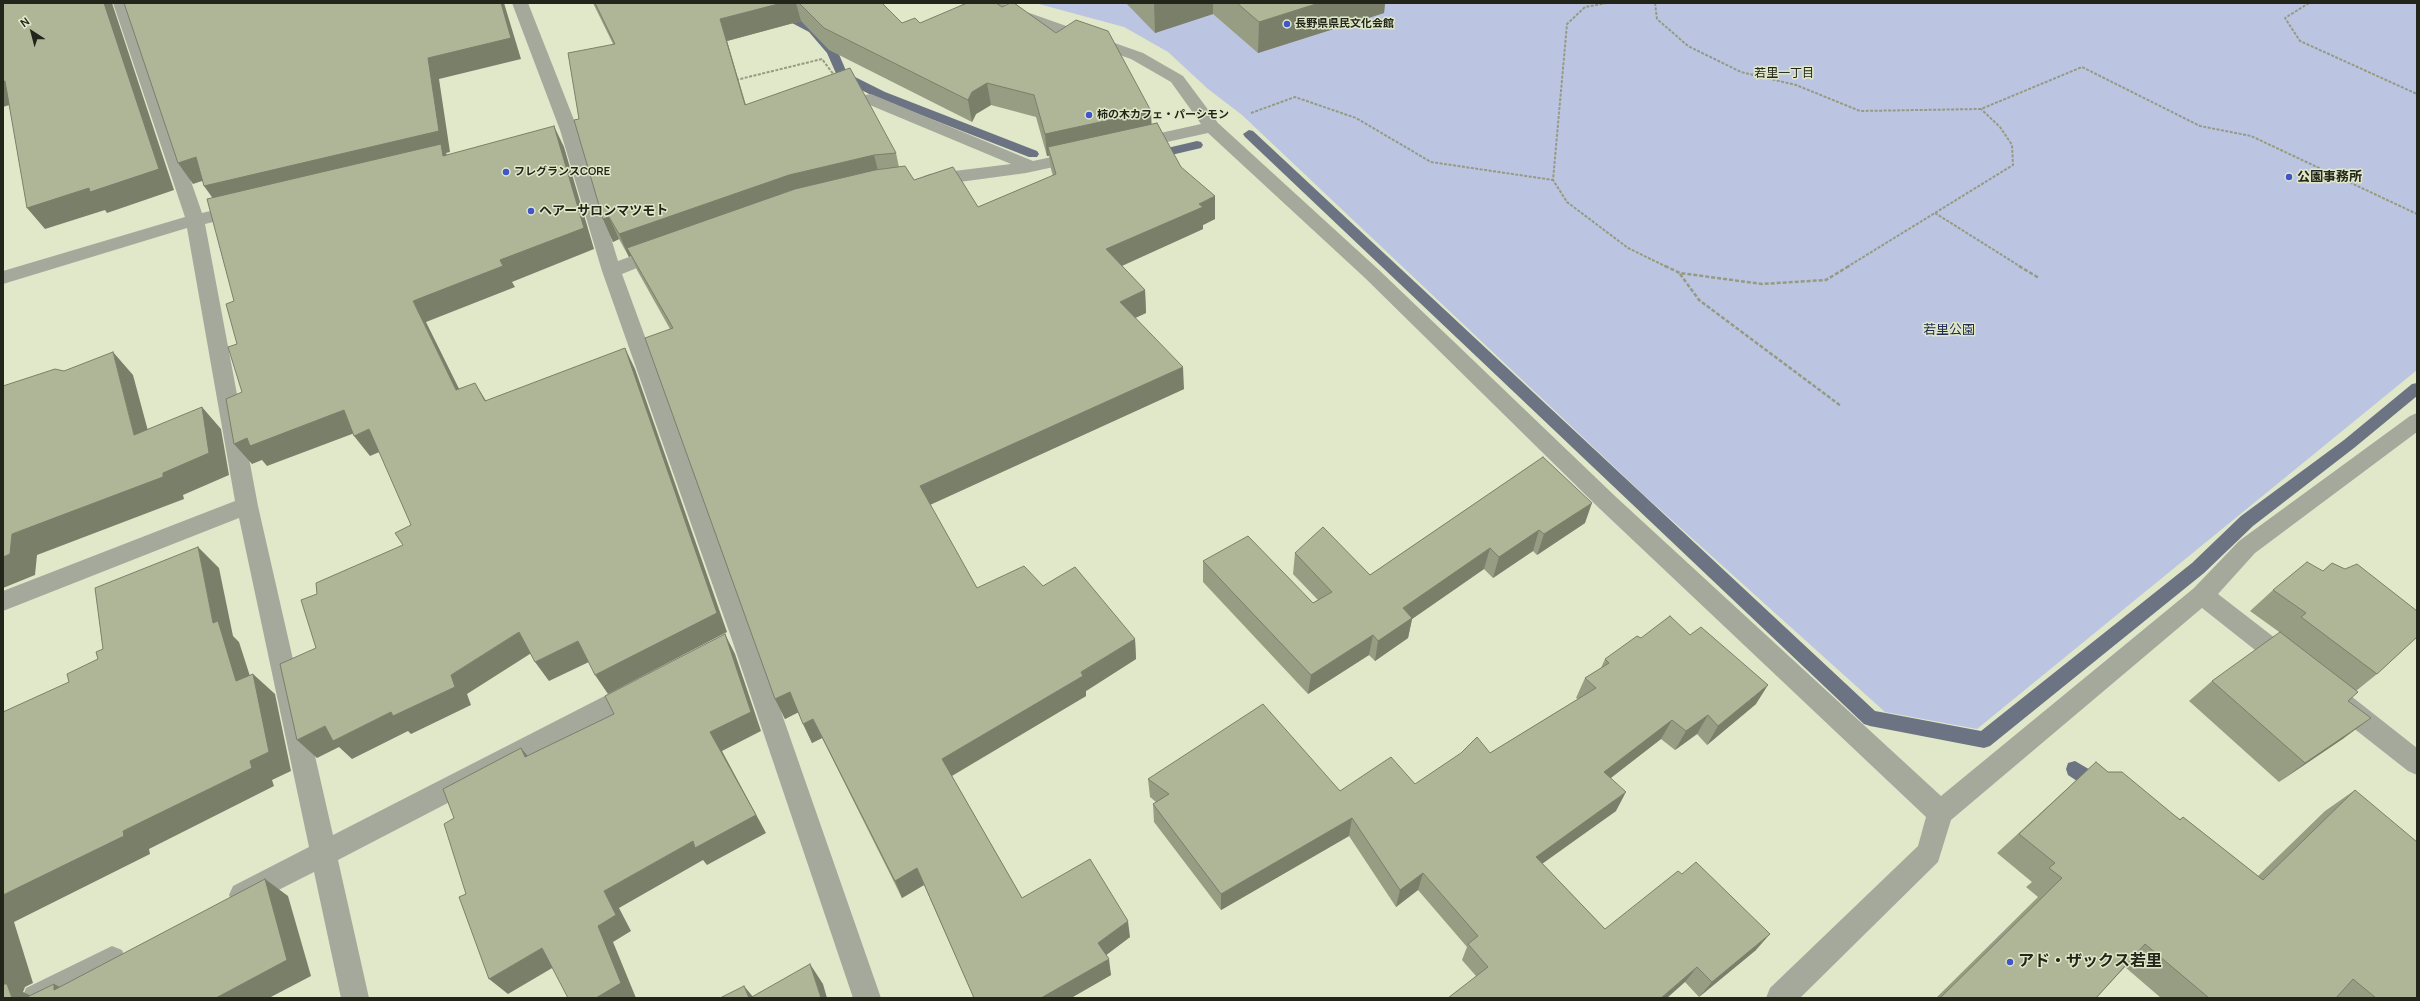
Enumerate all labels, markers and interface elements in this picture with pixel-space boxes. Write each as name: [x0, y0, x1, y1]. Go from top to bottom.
north arrow: [12, 12, 52, 52]
text: N: [17, 13, 32, 30]
place label: 長野県県民文化会館: [1295, 17, 1394, 31]
marker: 長野県県民文化会館: [1282, 19, 1292, 29]
district label: 若里一丁目: [1754, 67, 1814, 81]
place label: 柿の木カフェ・パーシモン: [1097, 108, 1229, 122]
marker: 柿の木カフェ・パーシモン: [1084, 110, 1094, 120]
place label: フレグランスCORE: [514, 165, 610, 179]
marker: フレグランスCORE: [501, 167, 511, 177]
place label: 公園事務所: [2297, 169, 2362, 185]
marker: 公園事務所: [2284, 172, 2294, 182]
place label: ヘアーサロンマツモト: [539, 203, 668, 219]
marker: ヘアーサロンマツモト: [526, 206, 536, 216]
park label: 若里公園: [1923, 322, 1975, 338]
place label: アド・ザックス若里: [2018, 952, 2162, 972]
marker: アド・ザックス若里: [2005, 957, 2015, 967]

